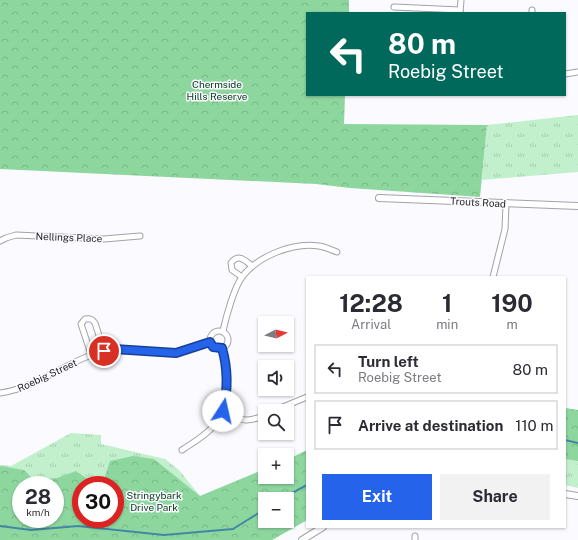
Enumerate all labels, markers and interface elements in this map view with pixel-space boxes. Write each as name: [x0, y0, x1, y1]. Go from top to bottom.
text: 80 m: [388, 27, 456, 60]
icon: left: [322, 28, 374, 80]
text: Roebig Street: [388, 61, 504, 82]
park label: Chermside Hills Reserve: [186, 78, 248, 102]
street label: Trouts Road: [450, 195, 506, 209]
street label: Nellings Place: [35, 230, 103, 244]
text: 12:28: [339, 289, 403, 317]
text: 1: [442, 289, 452, 317]
text: 190: [491, 289, 533, 317]
north arrow: [258, 316, 294, 352]
map controls: [258, 316, 294, 528]
text: Arrival: [351, 317, 391, 332]
text: min: [436, 317, 458, 332]
text: m: [506, 317, 518, 332]
pin: [87, 334, 121, 368]
icon: arrive: [93, 340, 115, 362]
text: Turn left: [358, 353, 419, 370]
street label: Roebig Street: [15, 356, 79, 394]
icon: left: [324, 358, 346, 380]
button: sound: [258, 360, 294, 396]
text: 80 m: [513, 361, 548, 378]
text: Roebig Street: [358, 370, 441, 385]
position arrow: [202, 390, 244, 432]
button: search: [258, 404, 294, 440]
icon: arrive: [324, 414, 346, 436]
text: Arrive at destination: [358, 417, 503, 434]
text: 110 m: [515, 417, 553, 434]
button: +: [258, 448, 294, 484]
button: Exit: [322, 474, 432, 520]
button: Share: [440, 474, 550, 520]
speed limit sign: 30: [72, 476, 124, 528]
text: 28: [25, 485, 51, 509]
park label: Stringybark Drive Park: [126, 489, 182, 513]
button: −: [258, 492, 294, 528]
text: km/h: [26, 506, 50, 518]

